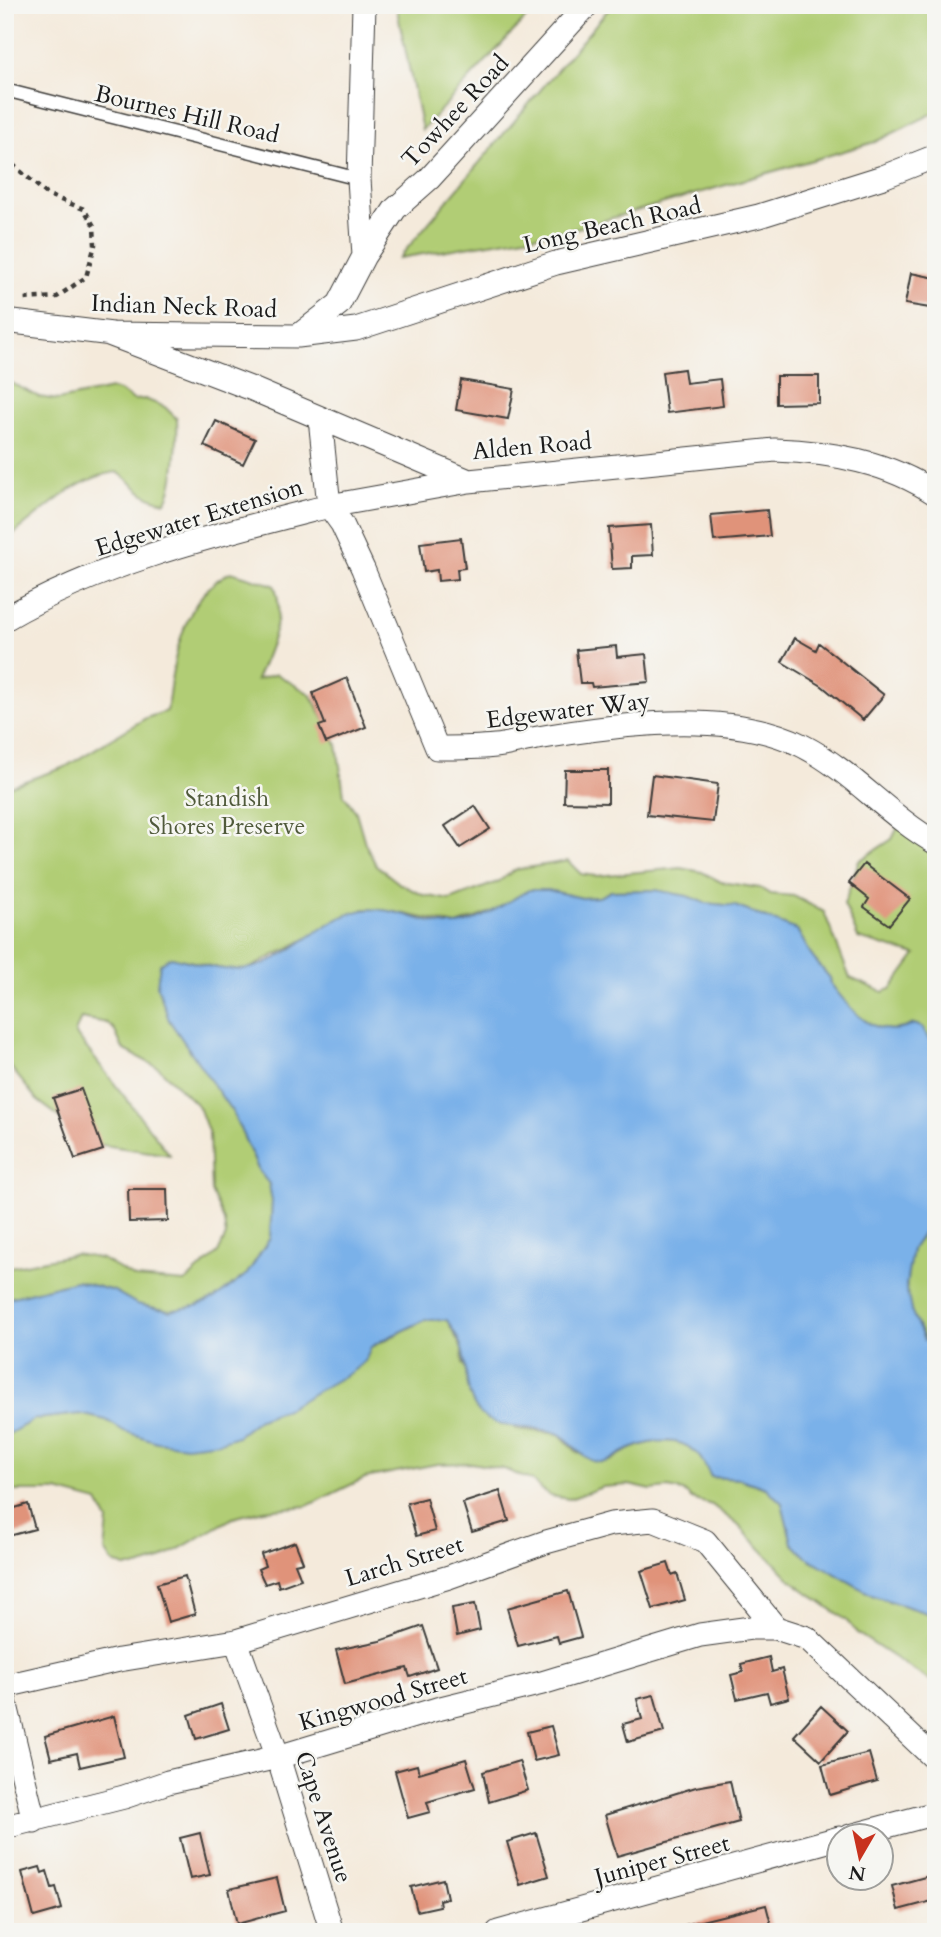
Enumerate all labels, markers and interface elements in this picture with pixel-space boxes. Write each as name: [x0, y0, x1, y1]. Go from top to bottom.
street label: Towhee Road: [394, 47, 517, 175]
street label: Bournes Hill Road: [91, 77, 283, 152]
street label: Long Beach Road: [520, 189, 705, 262]
street label: Indian Neck Road: [90, 287, 278, 326]
street label: Alden Road: [471, 425, 593, 468]
street label: Edgewater Extension: [91, 470, 307, 565]
street label: Edgewater Way: [484, 684, 652, 737]
park label: Standish Shores Preserve: [149, 782, 305, 843]
street label: Larch Street: [341, 1528, 468, 1595]
street label: Kingwood Street: [295, 1660, 472, 1739]
street label: Cape Avenue: [287, 1747, 360, 1887]
north arrow: [825, 1822, 895, 1892]
street label: Juniper Street: [588, 1827, 734, 1895]
text: N: [847, 1859, 868, 1887]

